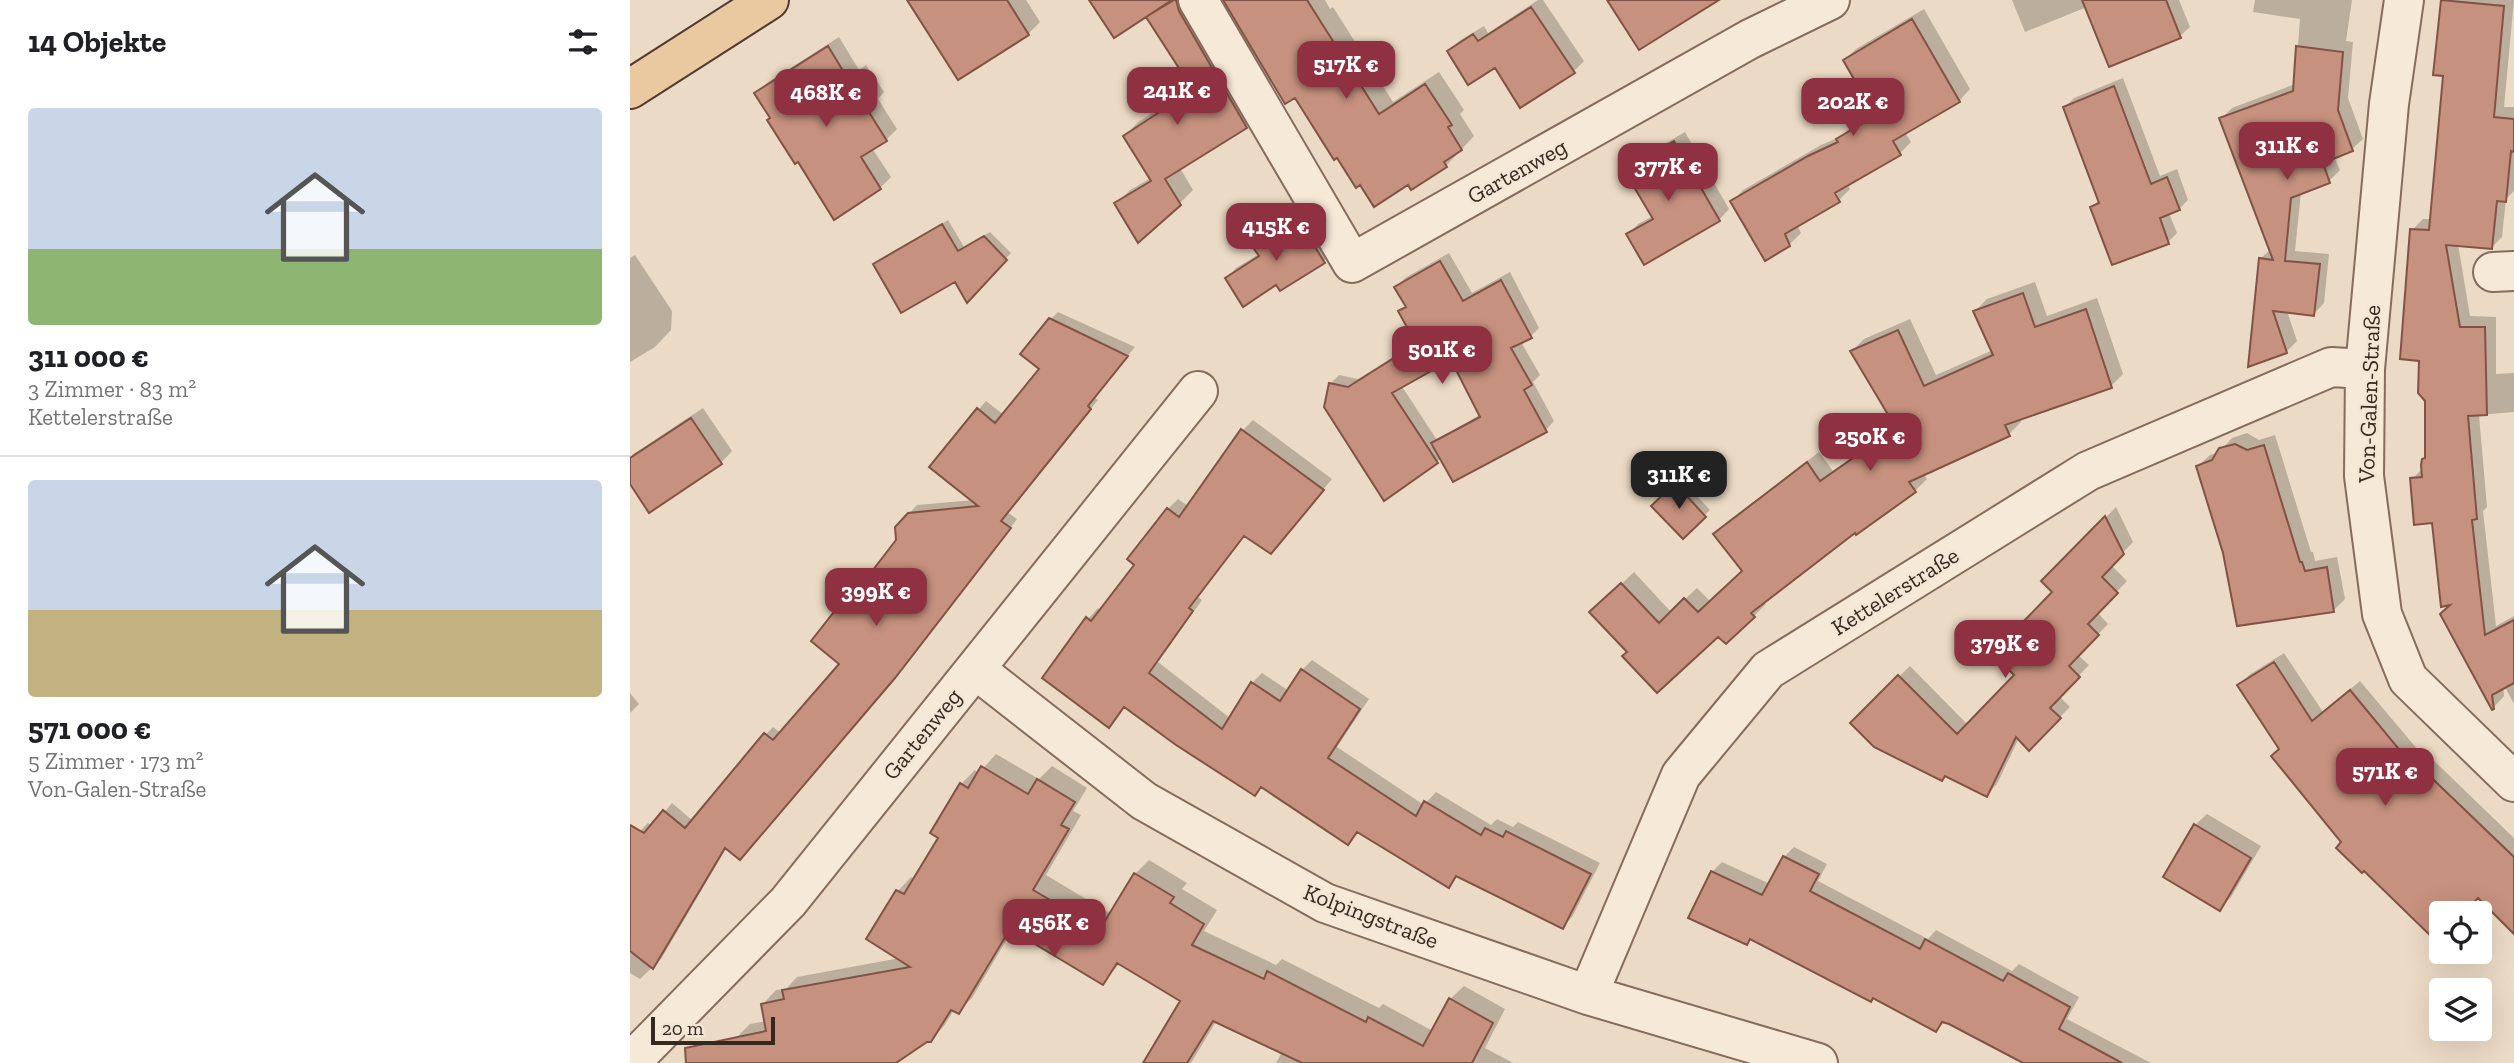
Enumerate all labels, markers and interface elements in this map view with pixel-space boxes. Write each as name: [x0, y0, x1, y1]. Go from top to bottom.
icon: filters: [564, 23, 602, 61]
text: 14 Objekte: [28, 24, 166, 60]
pin: 517K €: [1289, 42, 1403, 101]
text: 517K €: [1313, 50, 1379, 78]
pin: 241K €: [1120, 68, 1234, 127]
pin: 468K €: [769, 69, 883, 129]
text: 241K €: [1143, 76, 1211, 104]
text: 468K €: [790, 78, 862, 106]
pin: 202K €: [1796, 78, 1910, 138]
text: 202K €: [1817, 87, 1889, 115]
pin: 311K €: [2230, 122, 2344, 182]
text: 311K €: [2255, 131, 2319, 159]
street label: Gartenweg: [1462, 132, 1572, 210]
pin: 377K €: [1611, 144, 1725, 203]
text: 377K €: [1634, 152, 1702, 180]
icon: home: [252, 154, 378, 280]
pin: 415K €: [1219, 204, 1333, 263]
text: 415K €: [1242, 212, 1310, 240]
street label: Von-Galen-Straße: [2352, 304, 2386, 485]
pin: 501K €: [1385, 326, 1499, 386]
text: 501K €: [1408, 335, 1476, 363]
text: 311 000 €: [28, 339, 149, 375]
text: 3 Zimmer · 83 m²: [28, 375, 196, 403]
text: Kettelerstraße: [28, 403, 173, 431]
pin: 250K €: [1813, 414, 1927, 473]
text: 250K €: [1834, 422, 1906, 450]
pin: 311K €: [1622, 452, 1736, 511]
text: 311K €: [1647, 460, 1711, 488]
icon: home: [252, 526, 378, 652]
street label: Kettelerstraße: [1826, 541, 1964, 641]
pin: 399K €: [819, 568, 933, 628]
text: 399K €: [841, 577, 911, 605]
pin: 379K €: [1948, 620, 2062, 680]
text: 379K €: [1970, 629, 2040, 657]
street label: Gartenweg: [877, 682, 968, 785]
text: 571 000 €: [28, 711, 151, 747]
text: 5 Zimmer · 173 m²: [28, 747, 204, 775]
pin: 571K €: [2328, 748, 2442, 808]
text: 571K €: [2352, 757, 2418, 785]
text: Von-Galen-Straße: [28, 775, 206, 803]
street label: Kolpingstraße: [1300, 877, 1442, 955]
pin: 456K €: [997, 900, 1111, 959]
map controls: [2429, 901, 2492, 1041]
button: locate: [2429, 901, 2492, 964]
text: 456K €: [1019, 908, 1089, 936]
button: layers: [2429, 978, 2492, 1041]
scale bar: [651, 1014, 775, 1046]
text: 20 m: [662, 1017, 703, 1040]

